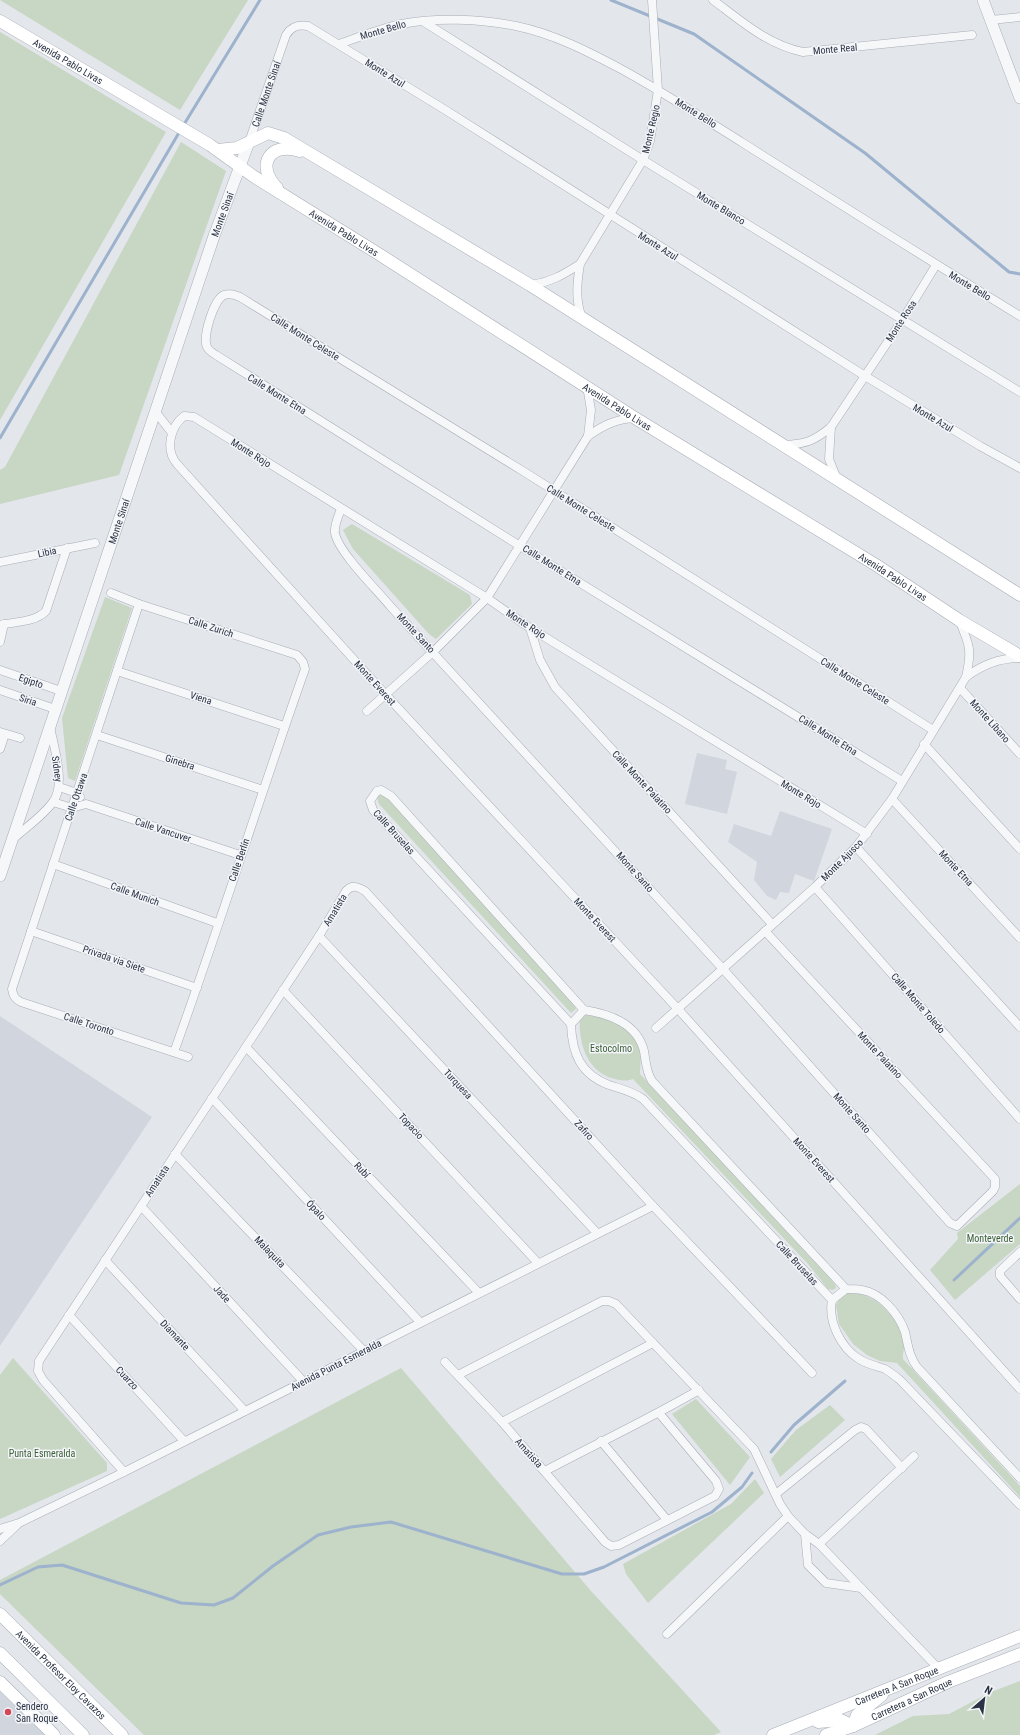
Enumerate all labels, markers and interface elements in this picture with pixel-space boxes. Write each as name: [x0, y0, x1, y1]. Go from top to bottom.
street label: Monte Bello: [359, 18, 407, 42]
street label: Avenida Pablo Livas: [31, 36, 105, 86]
street label: Monte Real: [812, 42, 858, 56]
street label: Monte Azul: [363, 56, 407, 90]
street label: Calle Monte Sinaí: [249, 59, 282, 128]
street label: Monte Bello: [673, 96, 719, 130]
street label: Monte Regio: [640, 104, 662, 154]
street label: Monte Blanco: [695, 189, 747, 227]
street label: Monte Sinaí: [209, 190, 236, 238]
street label: Avenida Pablo Livas: [308, 207, 381, 258]
street label: Monte Azul: [636, 229, 680, 263]
street label: Monte Bello: [947, 269, 993, 303]
street label: Monte Rosa: [884, 298, 919, 344]
street label: Calle Monte Celeste: [269, 311, 342, 363]
street label: Calle Monte Etna: [246, 372, 308, 417]
street label: Avenida Pablo Livas: [581, 381, 654, 433]
street label: Monte Azul: [911, 402, 955, 434]
street label: Monte Rojo: [229, 436, 273, 470]
street label: Calle Monte Celeste: [545, 482, 618, 534]
street label: Monte Sinaí: [106, 497, 131, 545]
street label: Calle Monte Etna: [521, 543, 583, 588]
street label: Libia: [37, 545, 58, 559]
street label: Avenida Pablo Livas: [857, 550, 930, 603]
street label: Monte Rojo: [504, 607, 548, 641]
street label: Monte Santo: [395, 611, 437, 655]
street label: Calle Zurich: [187, 615, 235, 640]
street label: Calle Monte Celeste: [819, 655, 892, 707]
street label: Monte Everest: [352, 658, 398, 708]
street label: Egipto: [17, 672, 45, 690]
street label: Viena: [189, 689, 213, 707]
street label: Siria: [18, 692, 38, 708]
street label: Monte Líbano: [968, 697, 1012, 745]
street label: Calle Monte Etna: [797, 713, 859, 758]
street label: Calle Monte Palatino: [610, 748, 674, 816]
street label: Ginebra: [164, 752, 196, 772]
street label: Sidney: [50, 755, 64, 783]
street label: Calle Ottawa: [63, 771, 89, 822]
street label: Monte Rojo: [779, 778, 823, 810]
street label: Calle Bruselas: [371, 807, 417, 857]
street label: Calle Vancuver: [134, 816, 192, 844]
street label: Calle Berlín: [227, 837, 252, 883]
street label: Monte Ajusco: [819, 837, 865, 883]
street label: Monte Etna: [937, 848, 975, 888]
street label: Monte Santo: [614, 850, 656, 894]
street label: Calle Munich: [109, 880, 161, 908]
street label: Amatista: [321, 892, 349, 928]
street label: Monte Everest: [572, 896, 618, 944]
street label: Privada via Siete: [81, 943, 147, 975]
street label: Calle Monte Toledo: [889, 971, 947, 1035]
street label: Calle Toronto: [62, 1011, 116, 1037]
street label: Monte Palatino: [856, 1029, 904, 1081]
park label: Estocolmo: [590, 1043, 632, 1054]
street label: Turquesa: [442, 1067, 475, 1101]
street label: Monte Santo: [831, 1091, 873, 1135]
street label: Topacio: [396, 1111, 426, 1141]
street label: Zafiro: [572, 1118, 596, 1142]
street label: Monte Everest: [791, 1135, 837, 1185]
street label: Rubí: [352, 1160, 372, 1181]
street label: Amatista: [143, 1163, 171, 1199]
street label: Ópalo: [304, 1197, 329, 1222]
park label: Monteverde: [967, 1233, 1014, 1244]
street label: Malaquita: [252, 1234, 288, 1270]
street label: Calle Bruselas: [774, 1239, 821, 1288]
street label: Jade: [211, 1283, 233, 1305]
street label: Diamante: [158, 1317, 192, 1353]
street label: Avenida Punta Esmeralda: [289, 1337, 383, 1393]
street label: Cuarzo: [114, 1364, 140, 1392]
street label: Amatista: [513, 1436, 545, 1470]
park label: Punta Esmeralda: [9, 1448, 76, 1459]
street label: Avenida Profesor Eloy Cavazos: [14, 1628, 109, 1722]
street label: Carretera A San Roque: [853, 1664, 940, 1707]
street label: Carretera a San Roque: [869, 1675, 954, 1722]
north arrow: [964, 1679, 1004, 1719]
text: N: [982, 1683, 995, 1698]
place label: Sendero San Roque: [16, 1701, 58, 1724]
marker: Sendero San Roque: [3, 1707, 13, 1717]

